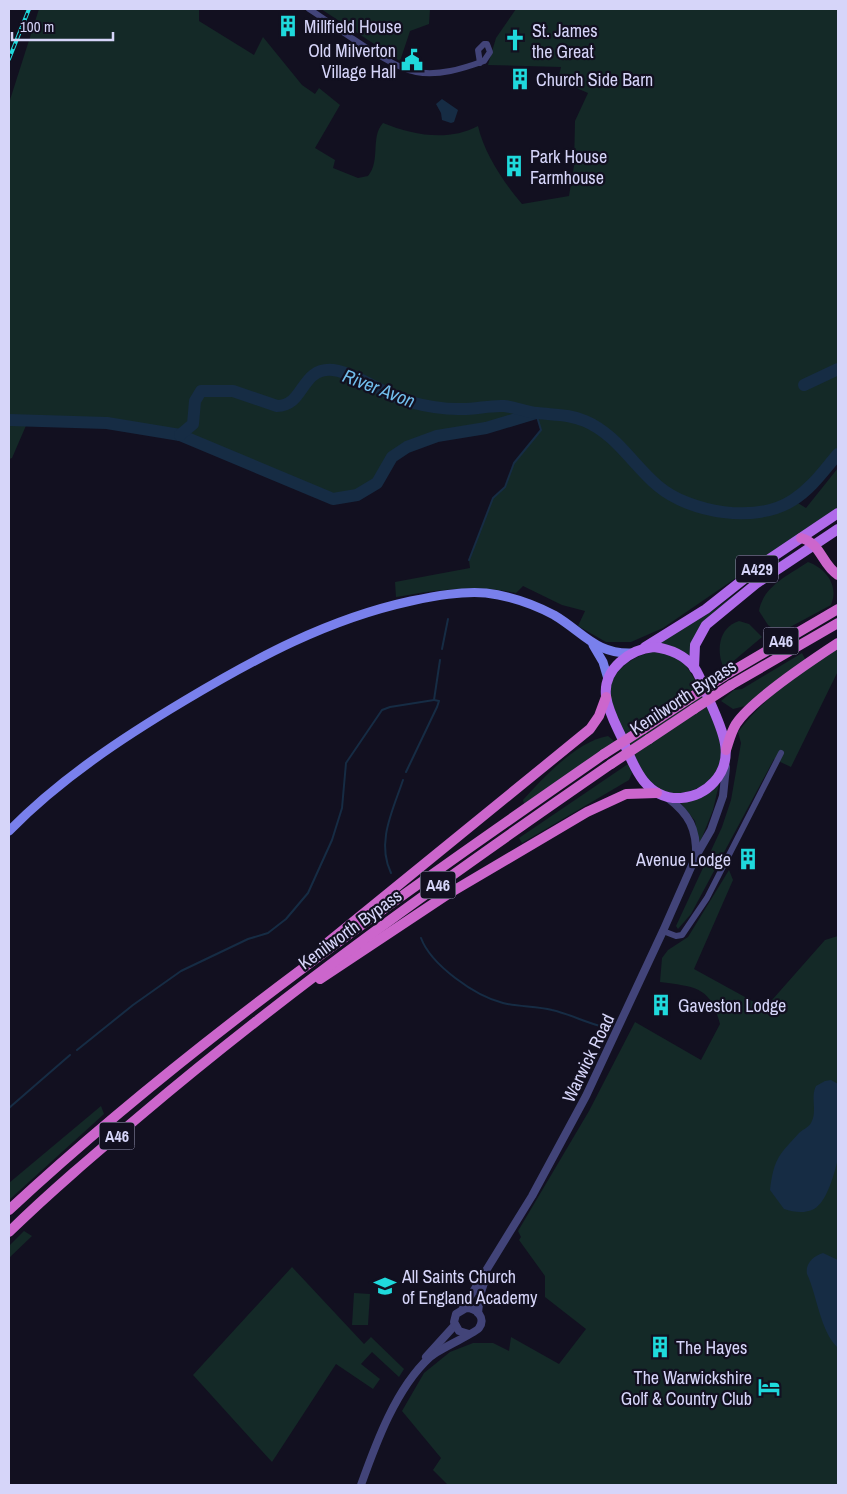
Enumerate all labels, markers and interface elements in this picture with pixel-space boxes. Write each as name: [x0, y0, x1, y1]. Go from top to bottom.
scale bar: [12, 10, 114, 42]
building icon: Millfield House: [275, 13, 301, 39]
place label: Millfield House: [304, 14, 402, 39]
text: 100 m: [20, 16, 54, 37]
place label: St. James the Great: [532, 18, 598, 64]
church icon: St. James the Great: [502, 27, 528, 53]
place label: Old Milverton Village Hall: [308, 38, 396, 84]
public building icon: Old Milverton Village Hall: [399, 47, 425, 73]
building icon: Church Side Barn: [507, 66, 533, 92]
place label: Church Side Barn: [536, 67, 653, 92]
place label: Park House Farmhouse: [530, 144, 607, 190]
building icon: Park House Farmhouse: [501, 153, 527, 179]
water label: River Avon: [339, 362, 419, 414]
road number: A429: [736, 556, 778, 582]
road number: A46: [764, 627, 798, 654]
street label: Kenilworth Bypass: [625, 653, 741, 741]
building icon: Avenue Lodge: [735, 846, 761, 872]
place label: Avenue Lodge: [635, 847, 731, 872]
road number: A46: [420, 872, 456, 898]
street label: Kenilworth Bypass: [293, 883, 407, 975]
building icon: Gaveston Lodge: [648, 992, 674, 1018]
place label: Gaveston Lodge: [678, 993, 786, 1018]
street label: Warwick Road: [556, 1010, 620, 1106]
road number: A46: [100, 1122, 134, 1150]
place label: All Saints Church of England Academy: [401, 1264, 538, 1310]
school or university icon: All Saints Church of England Academy: [372, 1273, 398, 1299]
building icon: The Hayes: [647, 1334, 673, 1360]
place label: The Hayes: [676, 1335, 747, 1360]
place label: The Warwickshire Golf & Country Club: [621, 1365, 752, 1411]
hotel icon: The Warwickshire Golf & Country Club: [756, 1374, 782, 1400]

